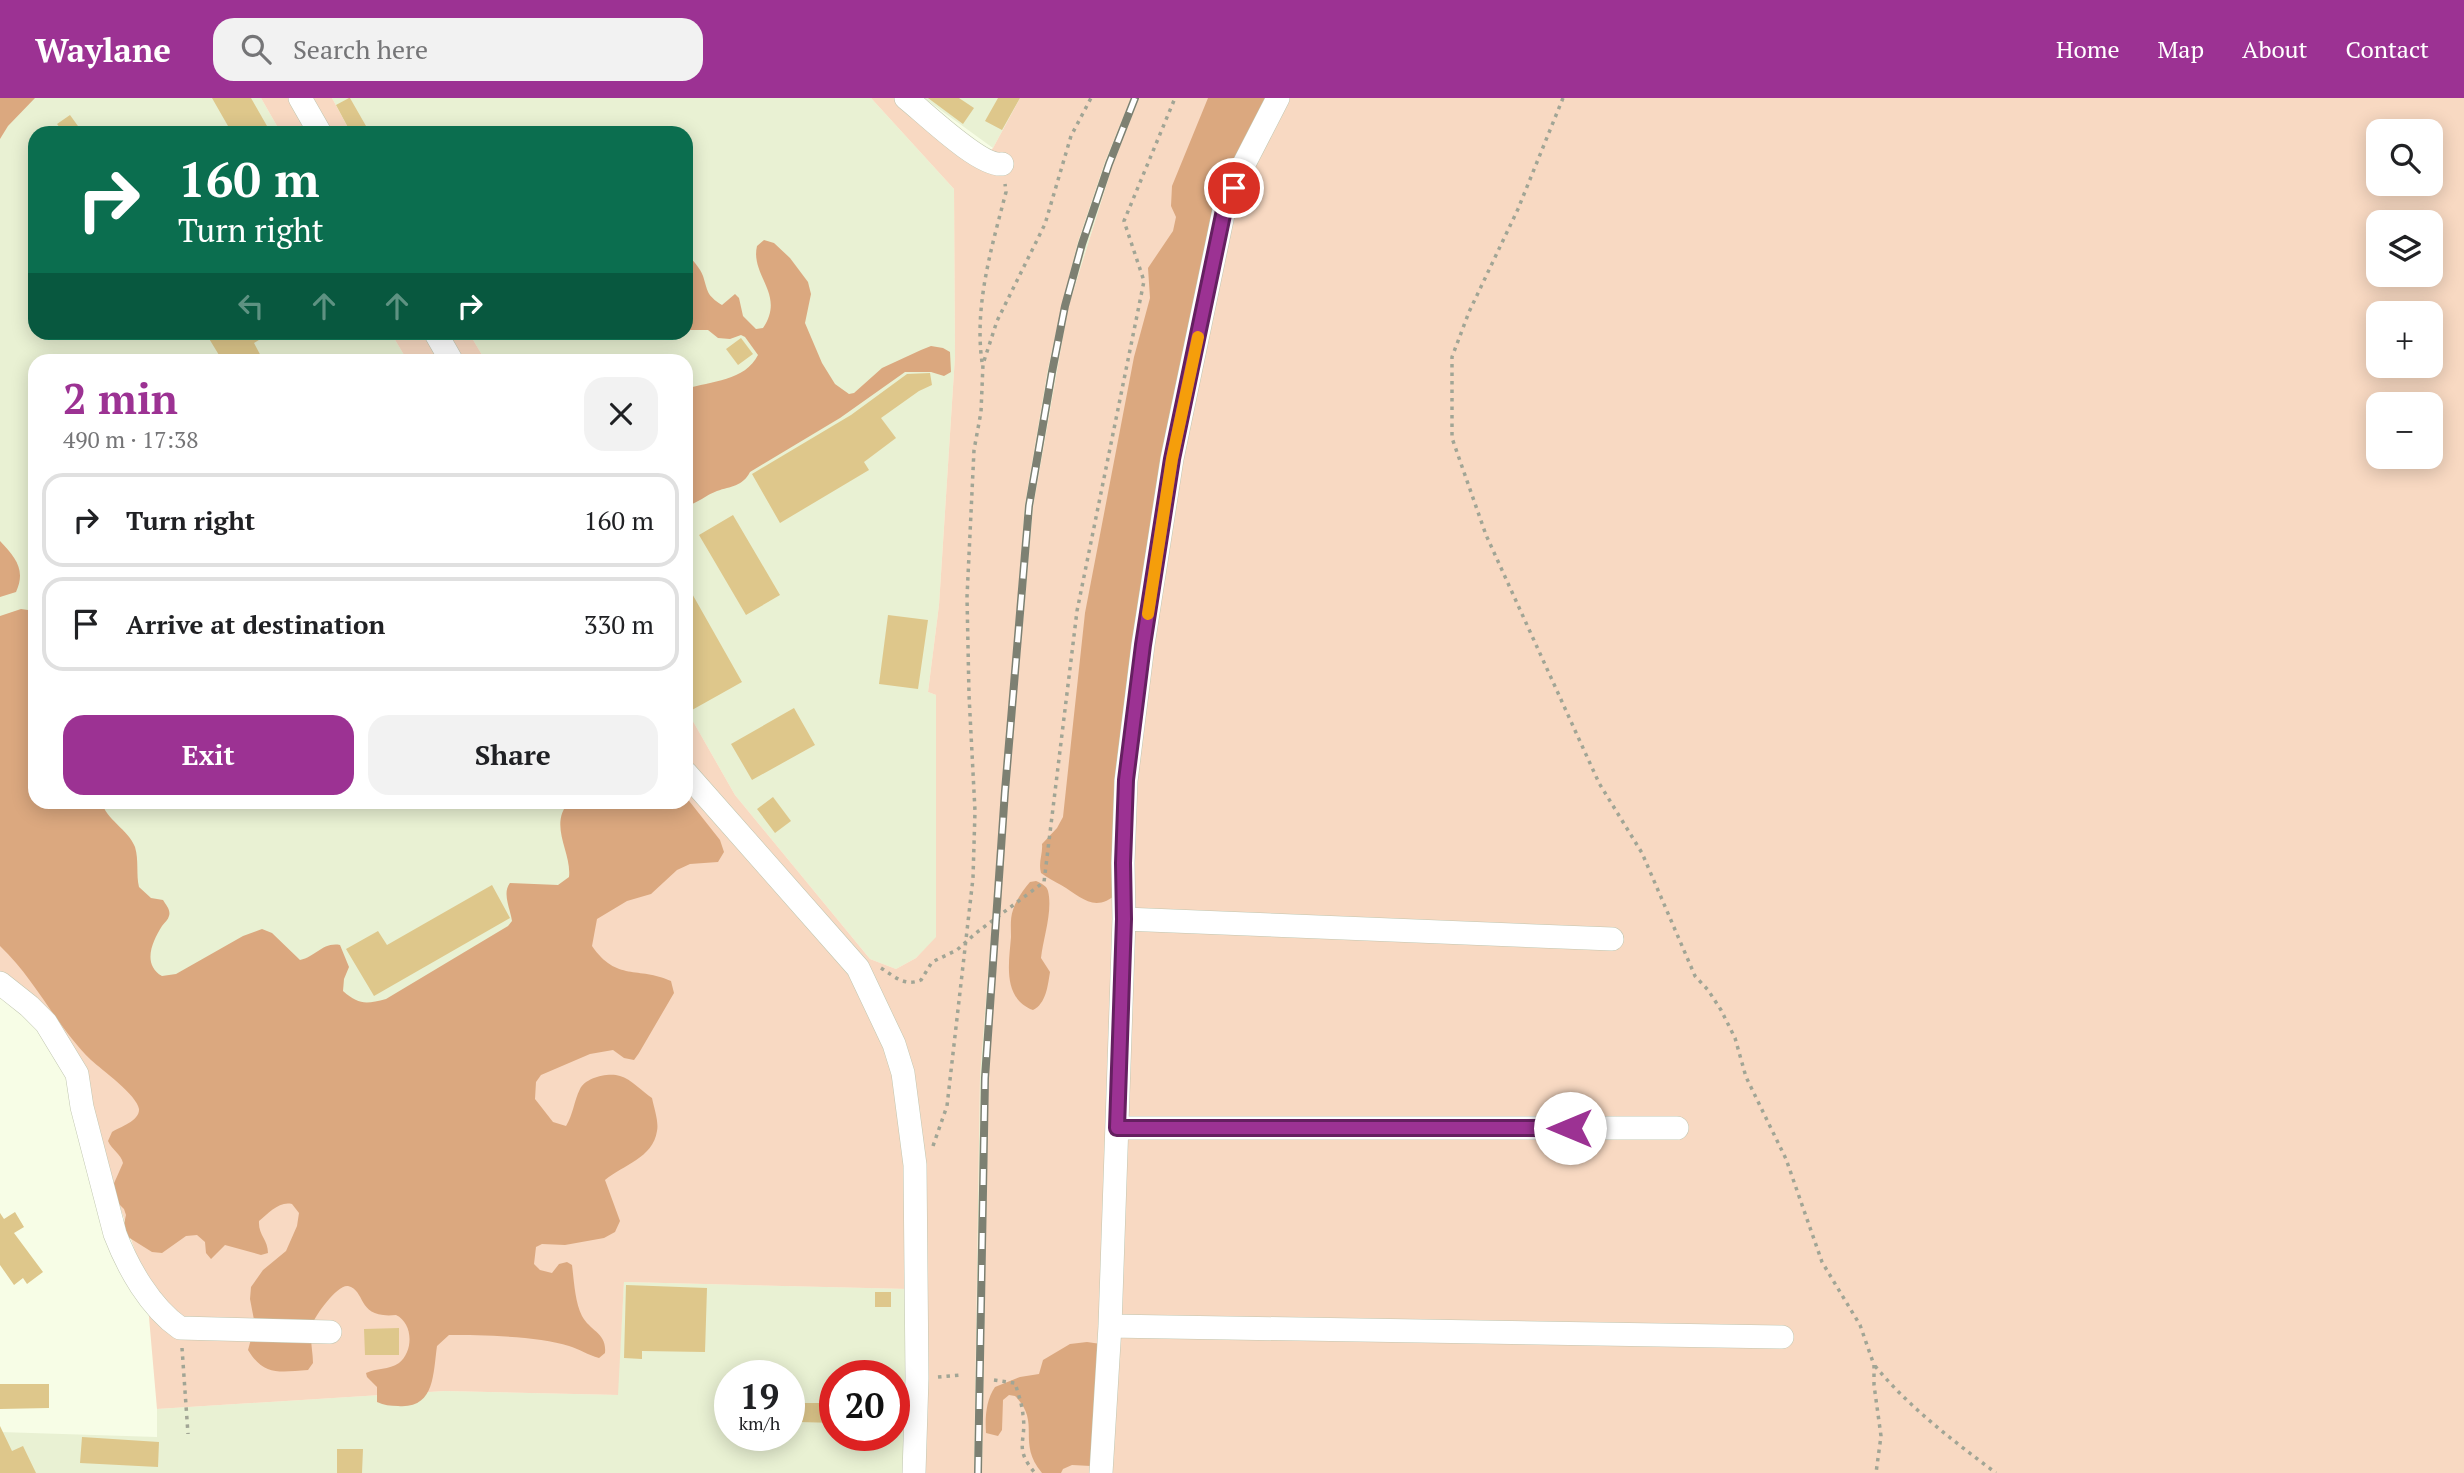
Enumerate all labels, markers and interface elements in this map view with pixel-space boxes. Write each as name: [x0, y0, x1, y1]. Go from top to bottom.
search box: [213, 18, 703, 81]
text: Waylane: [35, 28, 171, 71]
icon: search: [237, 30, 275, 68]
text: Search here: [293, 32, 428, 66]
text: Home: [2056, 33, 2120, 65]
text: Map: [2158, 33, 2204, 65]
text: About: [2242, 33, 2308, 65]
text: Contact: [2346, 33, 2429, 65]
map controls: [2366, 119, 2443, 469]
button: search: [2366, 119, 2443, 196]
text: 160 m: [178, 146, 320, 211]
icon: right: [63, 154, 154, 245]
pin: [1204, 158, 1264, 218]
icon: arrive: [1215, 169, 1253, 207]
text: Turn right: [178, 209, 324, 251]
button: layers: [2366, 210, 2443, 287]
icon: left: [232, 287, 270, 325]
icon: ahead: [305, 287, 343, 325]
icon: ahead: [378, 287, 416, 325]
icon: right: [451, 287, 489, 325]
button: +: [2366, 301, 2443, 378]
text: 2 min: [63, 370, 178, 426]
button: close: [584, 377, 658, 451]
button: −: [2366, 392, 2443, 469]
text: 490 m · 17:38: [63, 424, 198, 455]
icon: right: [67, 501, 105, 539]
text: Turn right: [126, 503, 255, 537]
text: 160 m: [584, 503, 654, 537]
icon: arrive: [67, 605, 105, 643]
text: Arrive at destination: [126, 607, 385, 641]
text: 330 m: [584, 607, 654, 641]
button: Exit: [63, 715, 354, 795]
button: Share: [368, 715, 658, 795]
position arrow: [1533, 1091, 1607, 1165]
speed limit sign: 20: [819, 1360, 910, 1451]
text: 19: [740, 1373, 779, 1419]
text: km/h: [739, 1411, 780, 1435]

